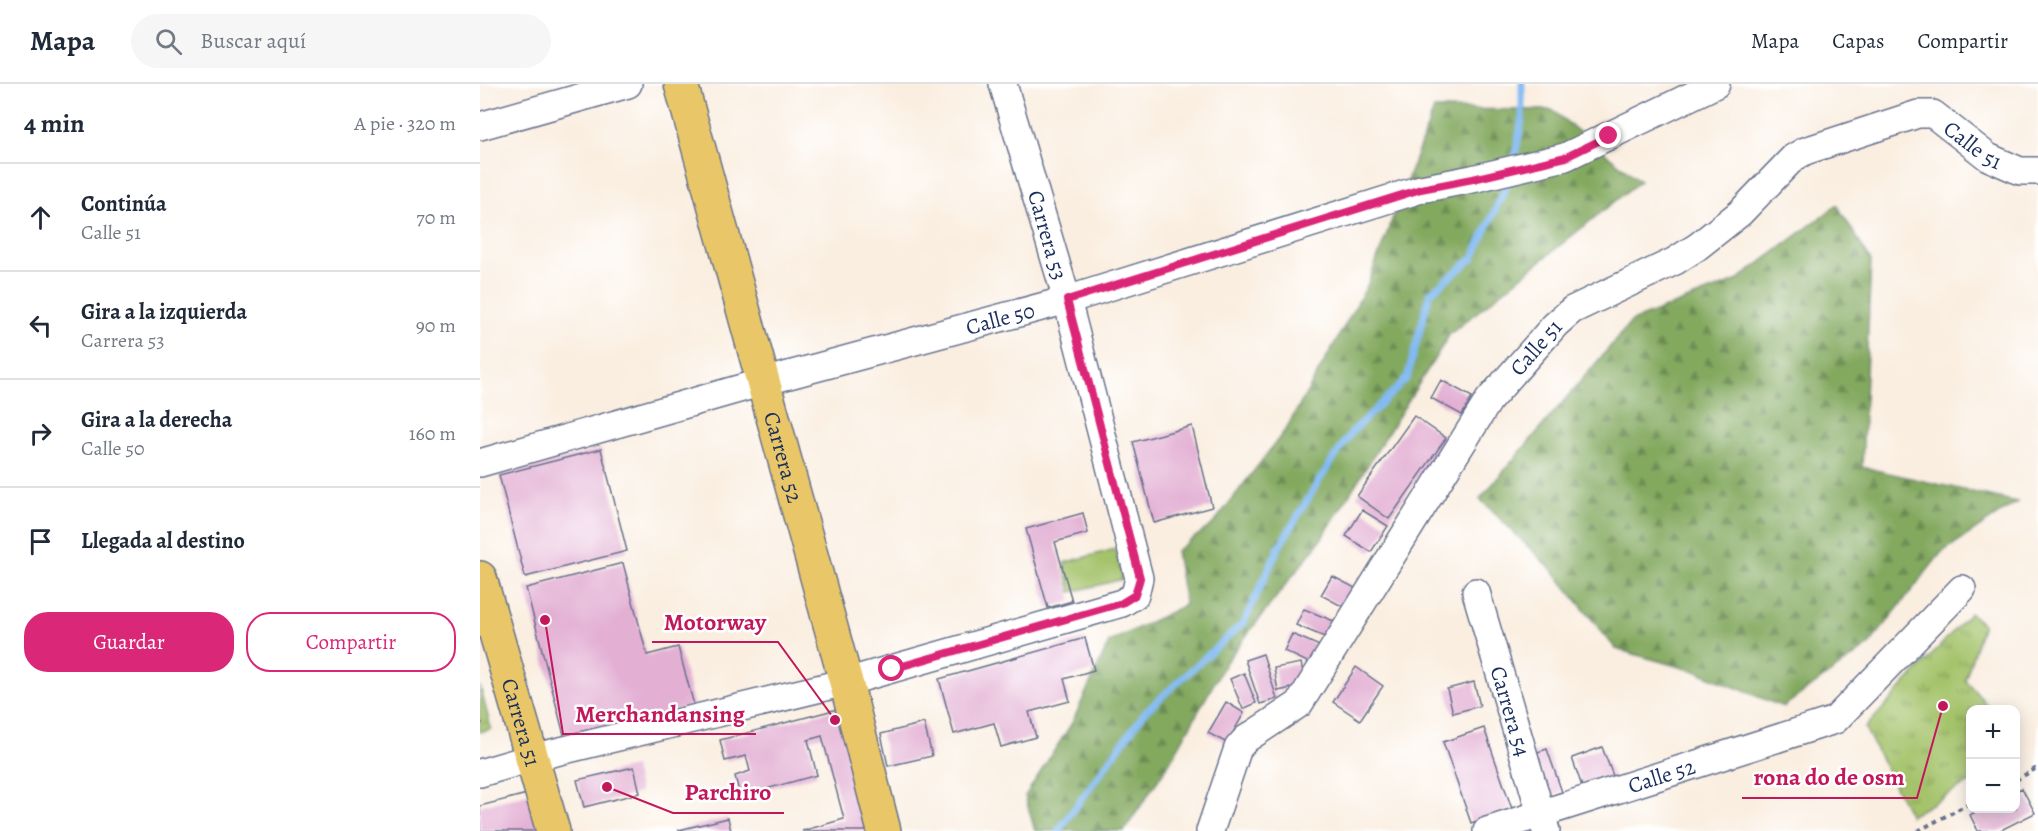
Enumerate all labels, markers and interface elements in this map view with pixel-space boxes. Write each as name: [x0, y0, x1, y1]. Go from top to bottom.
search box: [131, 14, 551, 68]
text: Mapa: [30, 22, 95, 60]
icon: search: [152, 25, 185, 58]
text: Buscar aquí: [200, 26, 306, 56]
text: Mapa: [1751, 27, 1799, 55]
text: Capas: [1832, 27, 1885, 55]
text: Compartir: [1918, 27, 2008, 55]
text: 4 min: [24, 106, 85, 141]
text: A pie · 320 m: [354, 110, 456, 137]
street label: Calle 51: [1937, 114, 2006, 177]
route end: [1595, 122, 1621, 148]
street label: Carrera 53: [1020, 187, 1074, 284]
text: Continúa: [81, 189, 167, 219]
icon: ahead: [24, 201, 57, 234]
text: 70 m: [416, 204, 456, 231]
text: Calle 51: [81, 219, 141, 246]
street label: Calle 50: [963, 295, 1038, 343]
text: Gira a la izquierda: [81, 297, 247, 327]
icon: left: [24, 309, 57, 342]
text: 90 m: [416, 312, 456, 339]
street label: Calle 51: [1503, 313, 1569, 383]
text: Carrera 53: [81, 327, 165, 354]
text: Gira a la derecha: [81, 405, 232, 435]
street label: Carrera 52: [756, 408, 810, 506]
icon: right: [24, 417, 57, 450]
text: 160 m: [409, 420, 456, 447]
text: Calle 50: [81, 435, 145, 462]
icon: arrive: [24, 525, 57, 558]
text: Llegada al destino: [81, 526, 245, 556]
callout: Motorway: [652, 600, 778, 642]
text: Motorway: [664, 606, 767, 638]
button: Guardar: [24, 612, 234, 672]
button: Compartir: [246, 612, 456, 672]
route start: [878, 655, 904, 681]
street label: Carrera 54: [1482, 663, 1537, 760]
street label: Carrera 51: [494, 675, 548, 770]
callout: Merchandansing: [563, 692, 756, 734]
text: Merchandansing: [575, 698, 745, 730]
map controls: [1966, 705, 2020, 813]
button: +: [1966, 705, 2020, 759]
street label: Calle 52: [1624, 752, 1699, 801]
callout: rona do de osm: [1742, 756, 1917, 798]
button: −: [1966, 759, 2020, 813]
text: rona do de osm: [1753, 761, 1905, 793]
callout: Parchiro: [673, 771, 784, 813]
text: Parchiro: [685, 776, 771, 808]

